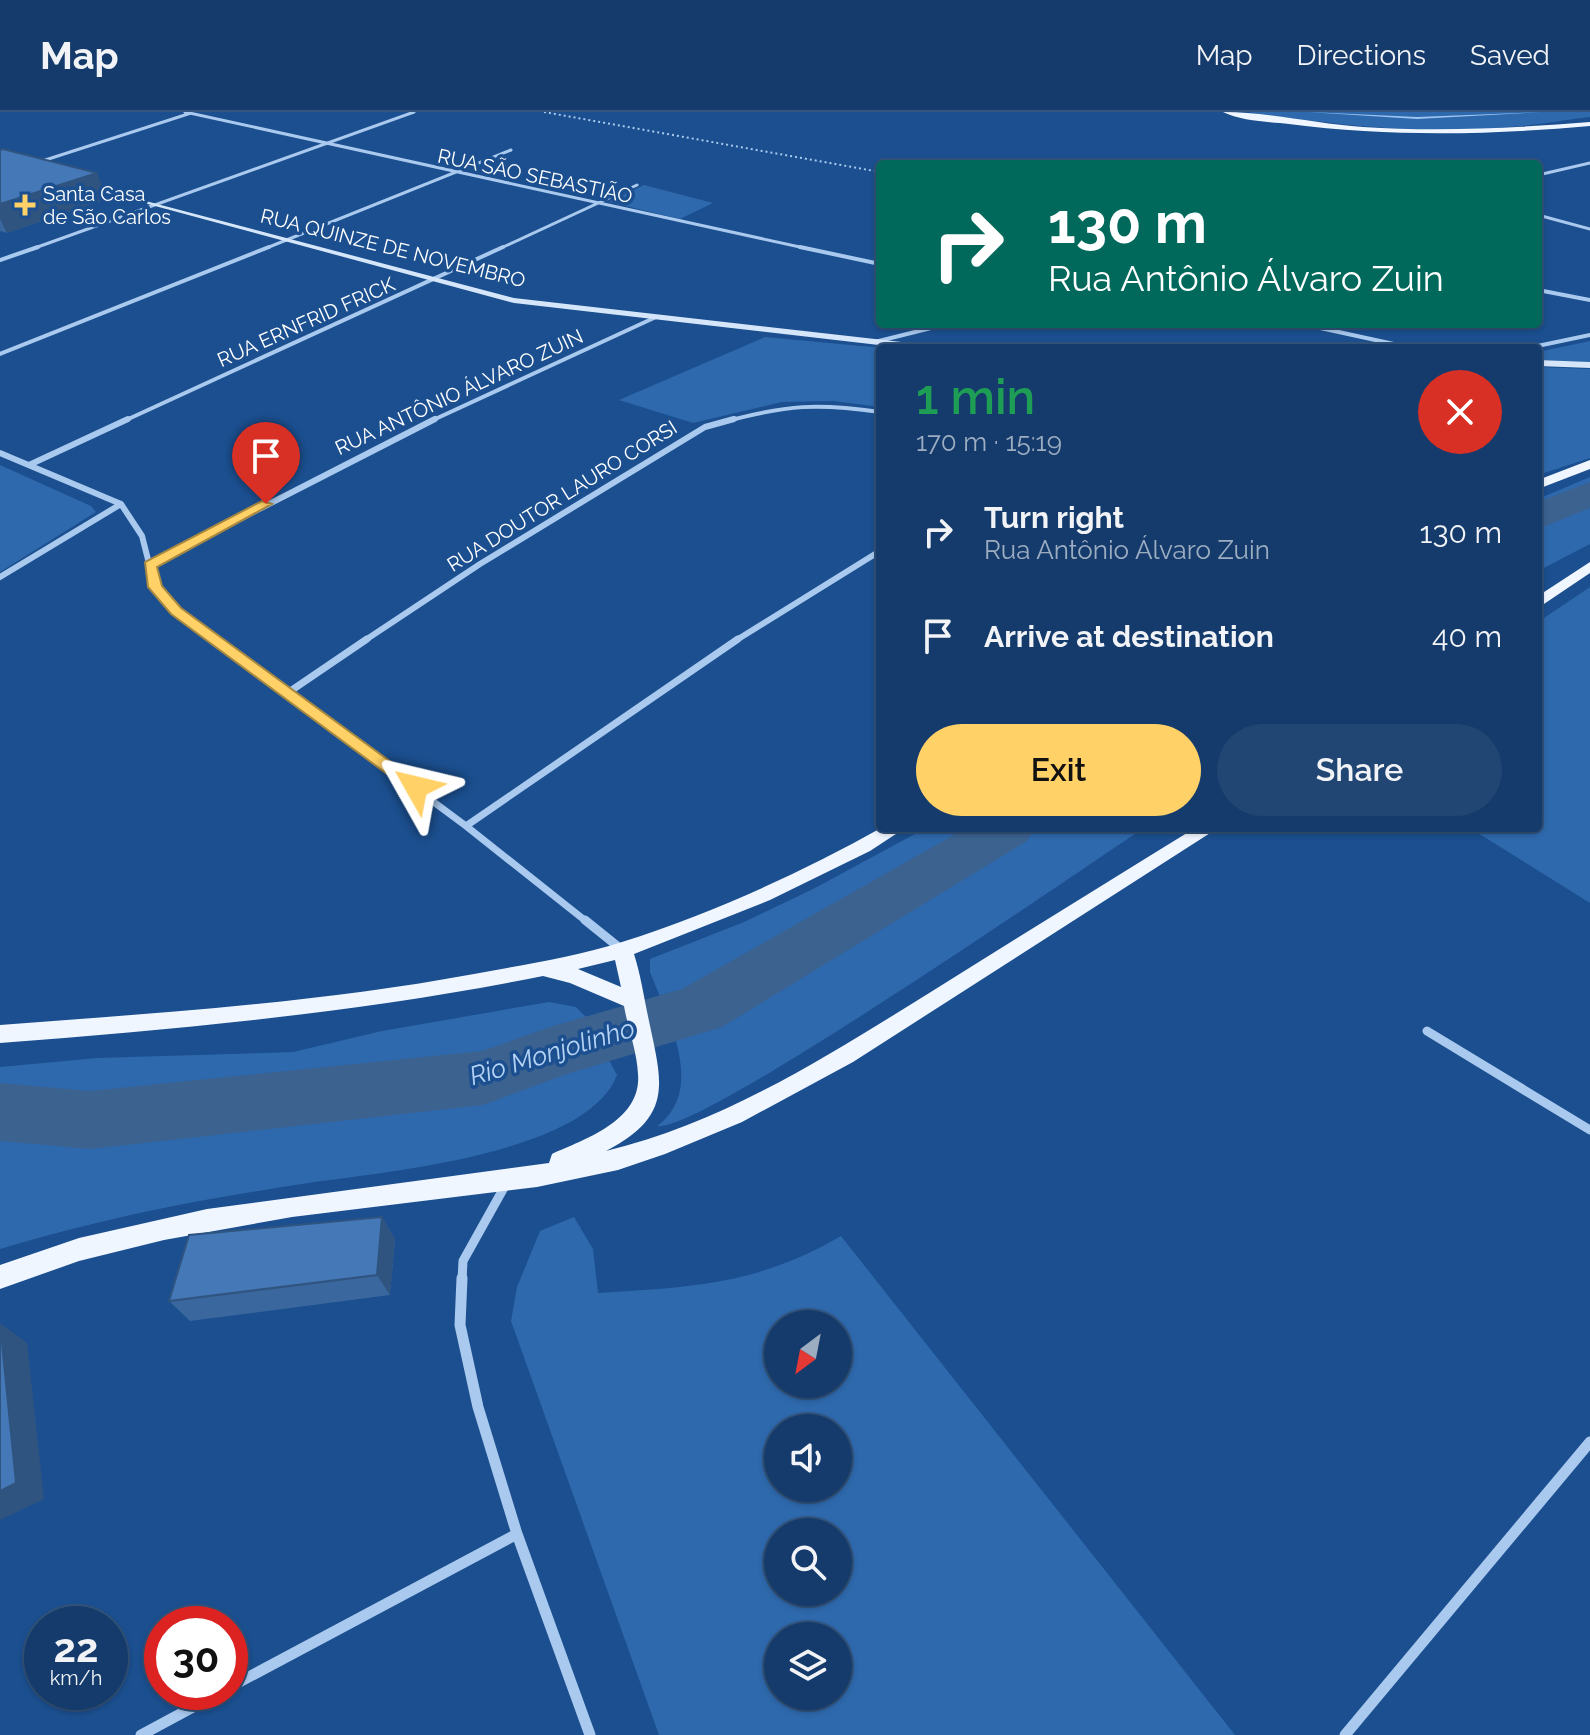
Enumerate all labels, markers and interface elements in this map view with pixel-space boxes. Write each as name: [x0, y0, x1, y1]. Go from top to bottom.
text: Map: [40, 33, 119, 78]
text: Map: [1196, 39, 1253, 72]
text: Directions: [1297, 39, 1426, 72]
text: Saved: [1470, 39, 1550, 72]
street label: RUA SÃO SEBASTIÃO: [435, 144, 635, 208]
place label: Santa Casa de São Carlos: [43, 182, 171, 229]
text: 130 m: [1048, 190, 1207, 256]
icon: right: [916, 192, 1020, 296]
marker: Santa Casa de São Carlos: [14, 194, 36, 216]
street label: RUA QUINZE DE NOVEMBRO: [258, 203, 528, 293]
text: Rua Antônio Álvaro Zuin: [1048, 257, 1444, 299]
street label: RUA ERNFRID FRICK: [213, 272, 399, 372]
street label: RUA ANTÔNIO ÁLVARO ZUIN: [331, 324, 587, 460]
text: 1 min: [916, 369, 1035, 425]
button: close: [1418, 370, 1502, 454]
street label: RUA DOUTOR LAURO CORSI: [443, 415, 681, 577]
pin: [232, 422, 300, 504]
text: 170 m · 15:19: [916, 427, 1062, 457]
icon: arrive: [244, 434, 288, 478]
text: Turn right: [984, 500, 1124, 535]
icon: right: [916, 510, 960, 554]
text: 130 m: [1420, 515, 1502, 550]
text: Rua Antônio Álvaro Zuin: [984, 535, 1270, 565]
icon: arrive: [916, 614, 960, 658]
text: Arrive at destination: [984, 619, 1274, 654]
text: 40 m: [1432, 619, 1502, 654]
button: Exit: [916, 724, 1201, 816]
button: Share: [1217, 724, 1502, 816]
position arrow: [374, 745, 458, 829]
water label: Rio Monjolinho: [466, 1013, 638, 1091]
north arrow: [764, 1310, 852, 1398]
map controls: [764, 1310, 852, 1710]
button: sound: [764, 1414, 852, 1502]
button: search: [764, 1518, 852, 1606]
speed limit sign: 30: [144, 1606, 248, 1710]
button: layers: [764, 1622, 852, 1710]
text: 22: [53, 1624, 99, 1671]
text: km/h: [50, 1666, 102, 1690]

